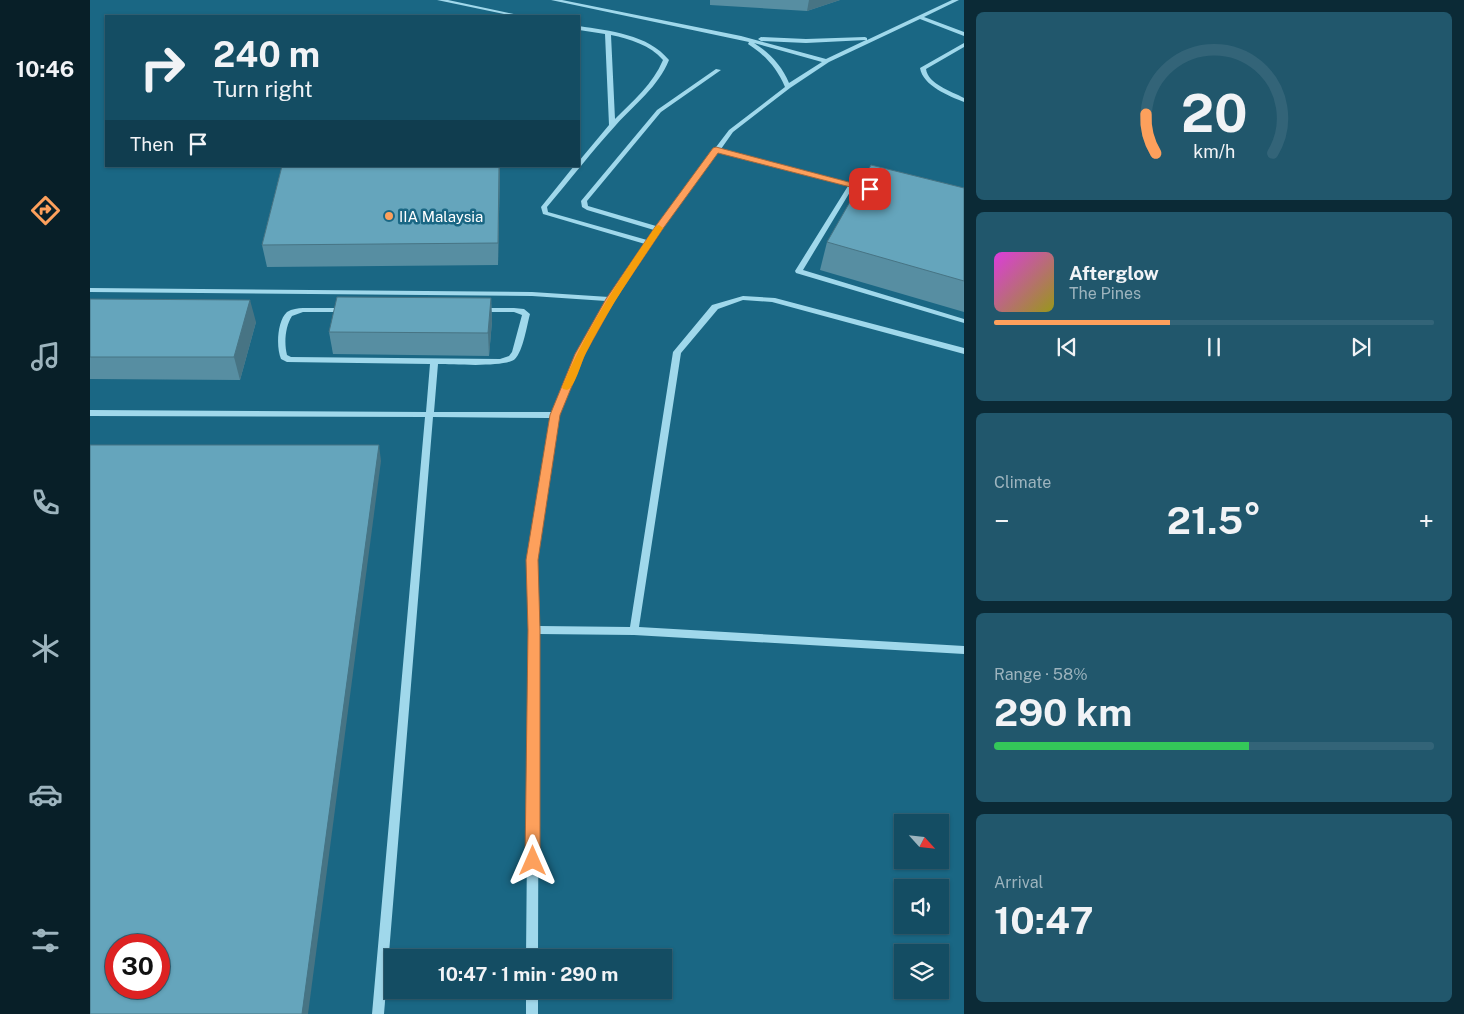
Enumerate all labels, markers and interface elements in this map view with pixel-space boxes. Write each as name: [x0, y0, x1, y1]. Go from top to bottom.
text: 240 m: [213, 34, 320, 75]
icon: right: [130, 35, 195, 100]
text: 10:46: [16, 56, 74, 82]
text: Turn right: [213, 76, 313, 102]
text: 20: [1181, 83, 1247, 144]
icon: arrive: [184, 130, 212, 158]
text: Then: [130, 133, 174, 155]
text: km/h: [1193, 141, 1235, 162]
pin: [849, 168, 891, 210]
icon: arrive: [856, 175, 884, 203]
icon: directions: [28, 193, 63, 228]
place label: IIA Malaysia: [399, 208, 483, 225]
marker: IIA Malaysia: [383, 210, 395, 222]
text: Afterglow: [1069, 262, 1159, 284]
text: The Pines: [1069, 284, 1141, 303]
icon: previous: [1053, 333, 1081, 361]
icon: pause: [1200, 333, 1228, 361]
icon: next: [1347, 333, 1375, 361]
icon: music: [28, 339, 63, 374]
text: Climate: [994, 473, 1051, 492]
icon: phone: [28, 485, 63, 520]
text: 21.5°: [1167, 498, 1261, 543]
text: −: [994, 504, 1010, 537]
text: +: [1418, 504, 1434, 537]
icon: climate: [28, 631, 63, 666]
text: Range · 58%: [994, 665, 1088, 684]
text: 290 km: [994, 690, 1132, 735]
icon: car: [28, 777, 63, 812]
north arrow: [894, 814, 949, 869]
map controls: [894, 814, 949, 999]
position arrow: [506, 834, 558, 886]
text: Arrival: [994, 873, 1043, 892]
button: sound: [894, 879, 949, 934]
text: 10:47: [994, 898, 1094, 943]
icon: filters: [28, 923, 63, 958]
speed limit sign: 30: [105, 934, 170, 999]
button: layers: [894, 944, 949, 999]
text: 10:47 · 1 min · 290 m: [438, 963, 618, 985]

